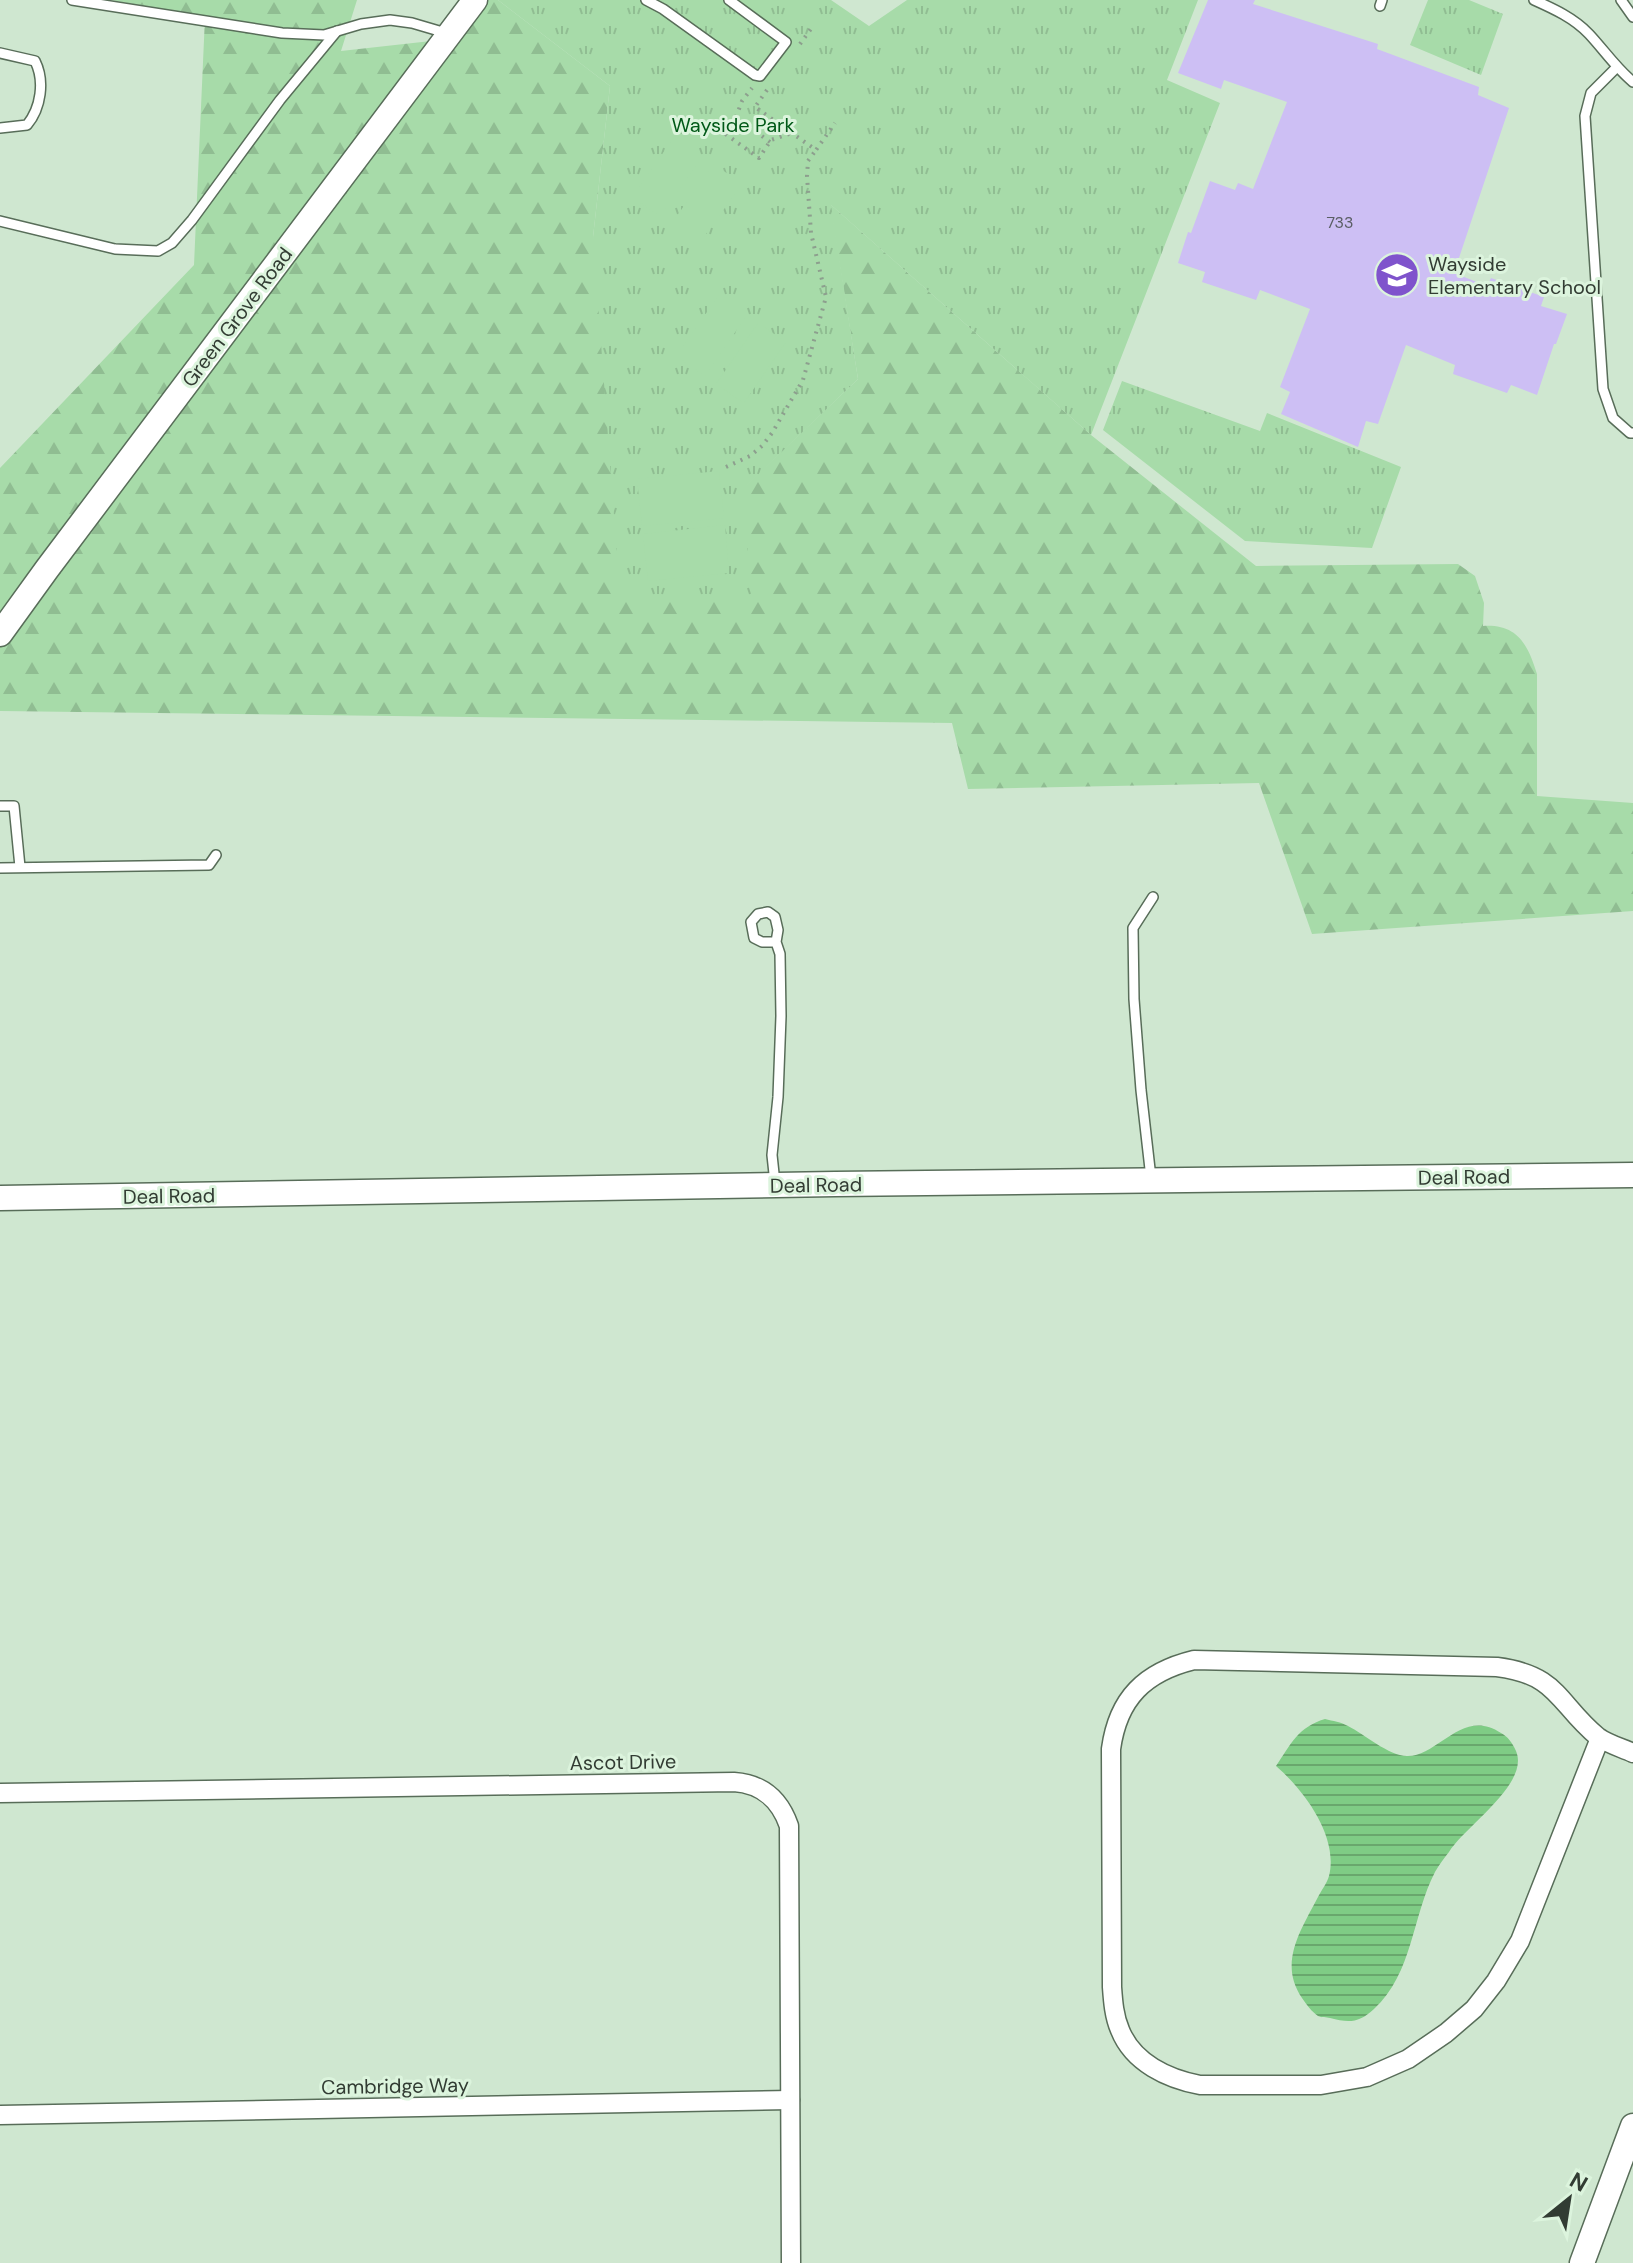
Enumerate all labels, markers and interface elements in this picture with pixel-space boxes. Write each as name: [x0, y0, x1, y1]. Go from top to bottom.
park label: Wayside Park: [671, 112, 795, 138]
house number: 733: [1326, 212, 1354, 233]
street label: Green Grove Road: [176, 242, 298, 392]
school or university icon: Wayside Elementary School: [1373, 251, 1421, 299]
place label: Wayside Elementary School: [1428, 251, 1601, 300]
street label: Deal Road: [1418, 1163, 1510, 1191]
street label: Deal Road: [770, 1171, 862, 1199]
street label: Deal Road: [123, 1182, 215, 1210]
street label: Ascot Drive: [569, 1748, 677, 1776]
street label: Cambridge Way: [321, 2072, 469, 2100]
north arrow: [1529, 2159, 1609, 2239]
text: N: [1565, 2166, 1593, 2199]

